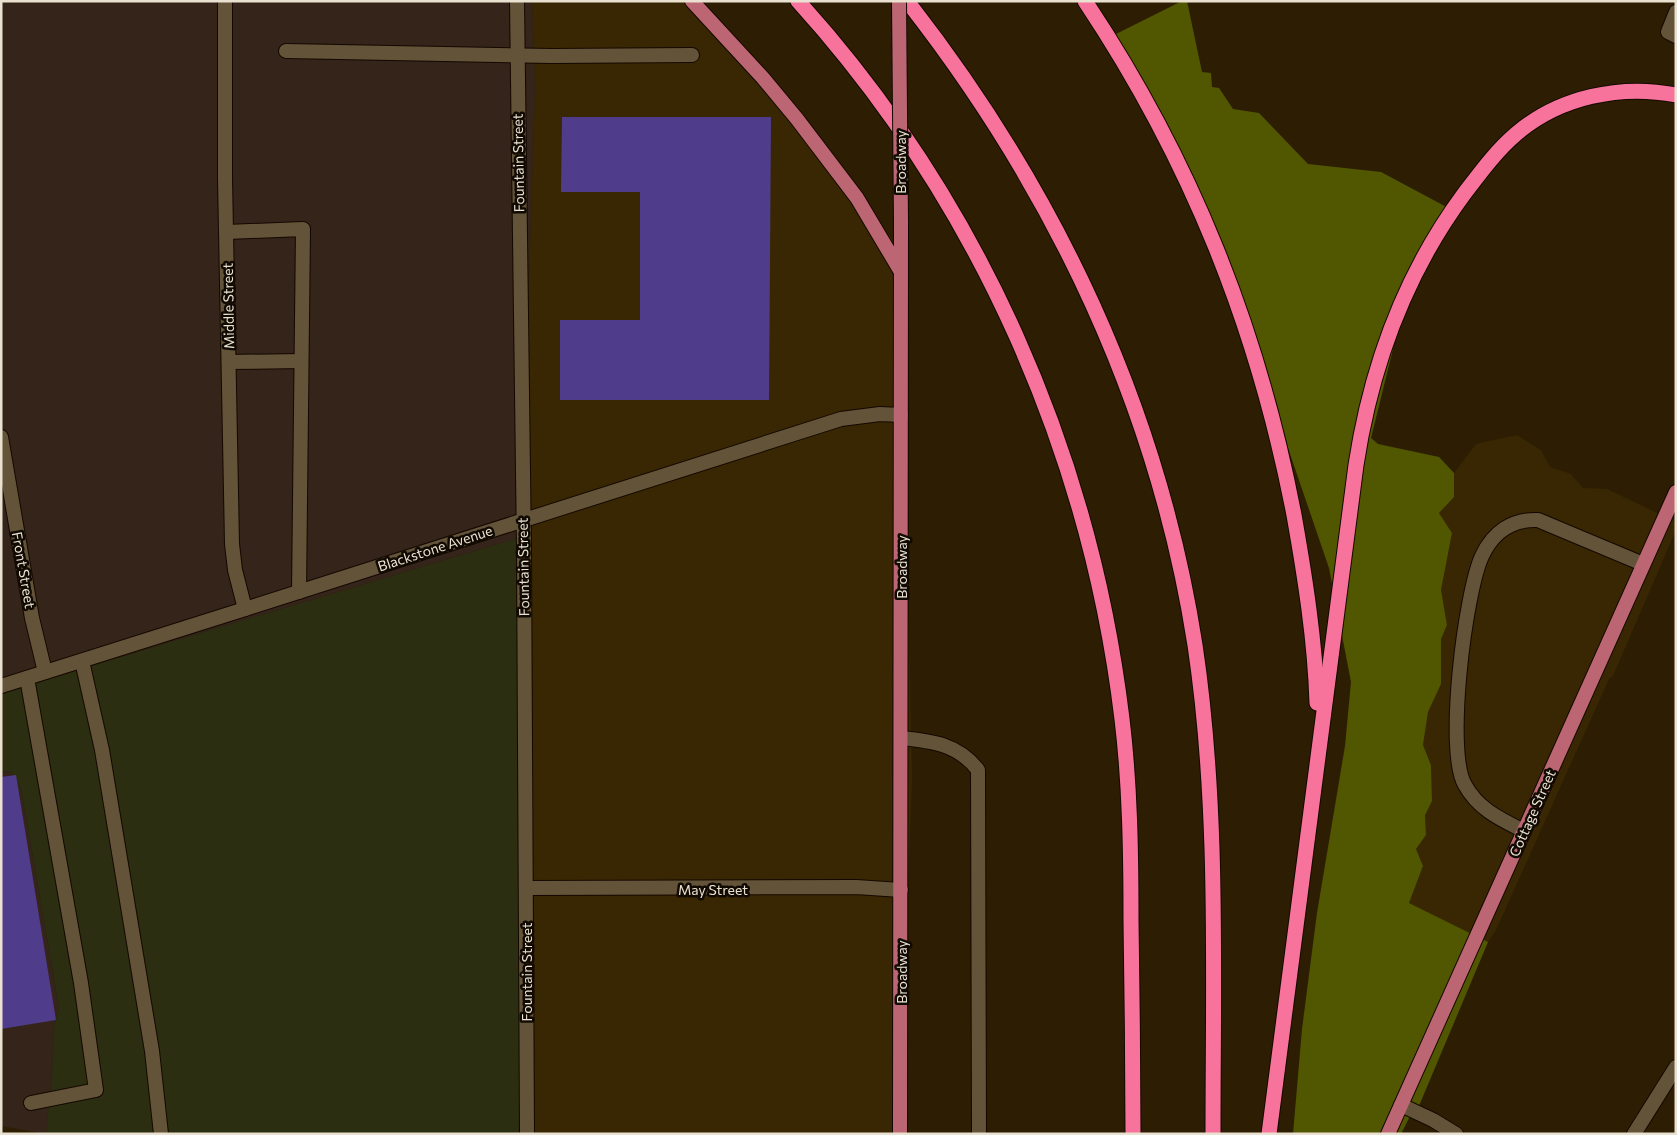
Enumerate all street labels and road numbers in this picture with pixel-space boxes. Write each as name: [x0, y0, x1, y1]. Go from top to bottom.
street label: Fountain Street: [509, 113, 527, 213]
street label: Broadway: [892, 130, 909, 194]
street label: Middle Street: [219, 262, 237, 349]
street label: Fountain Street: [514, 517, 532, 617]
street label: Blackstone Avenue: [376, 521, 494, 575]
street label: Front Street: [9, 530, 39, 610]
street label: Broadway: [893, 535, 910, 599]
street label: Cottage Street: [1505, 766, 1559, 859]
street label: May Street: [678, 881, 748, 898]
street label: Fountain Street: [518, 922, 535, 1021]
street label: Broadway: [893, 940, 910, 1004]

